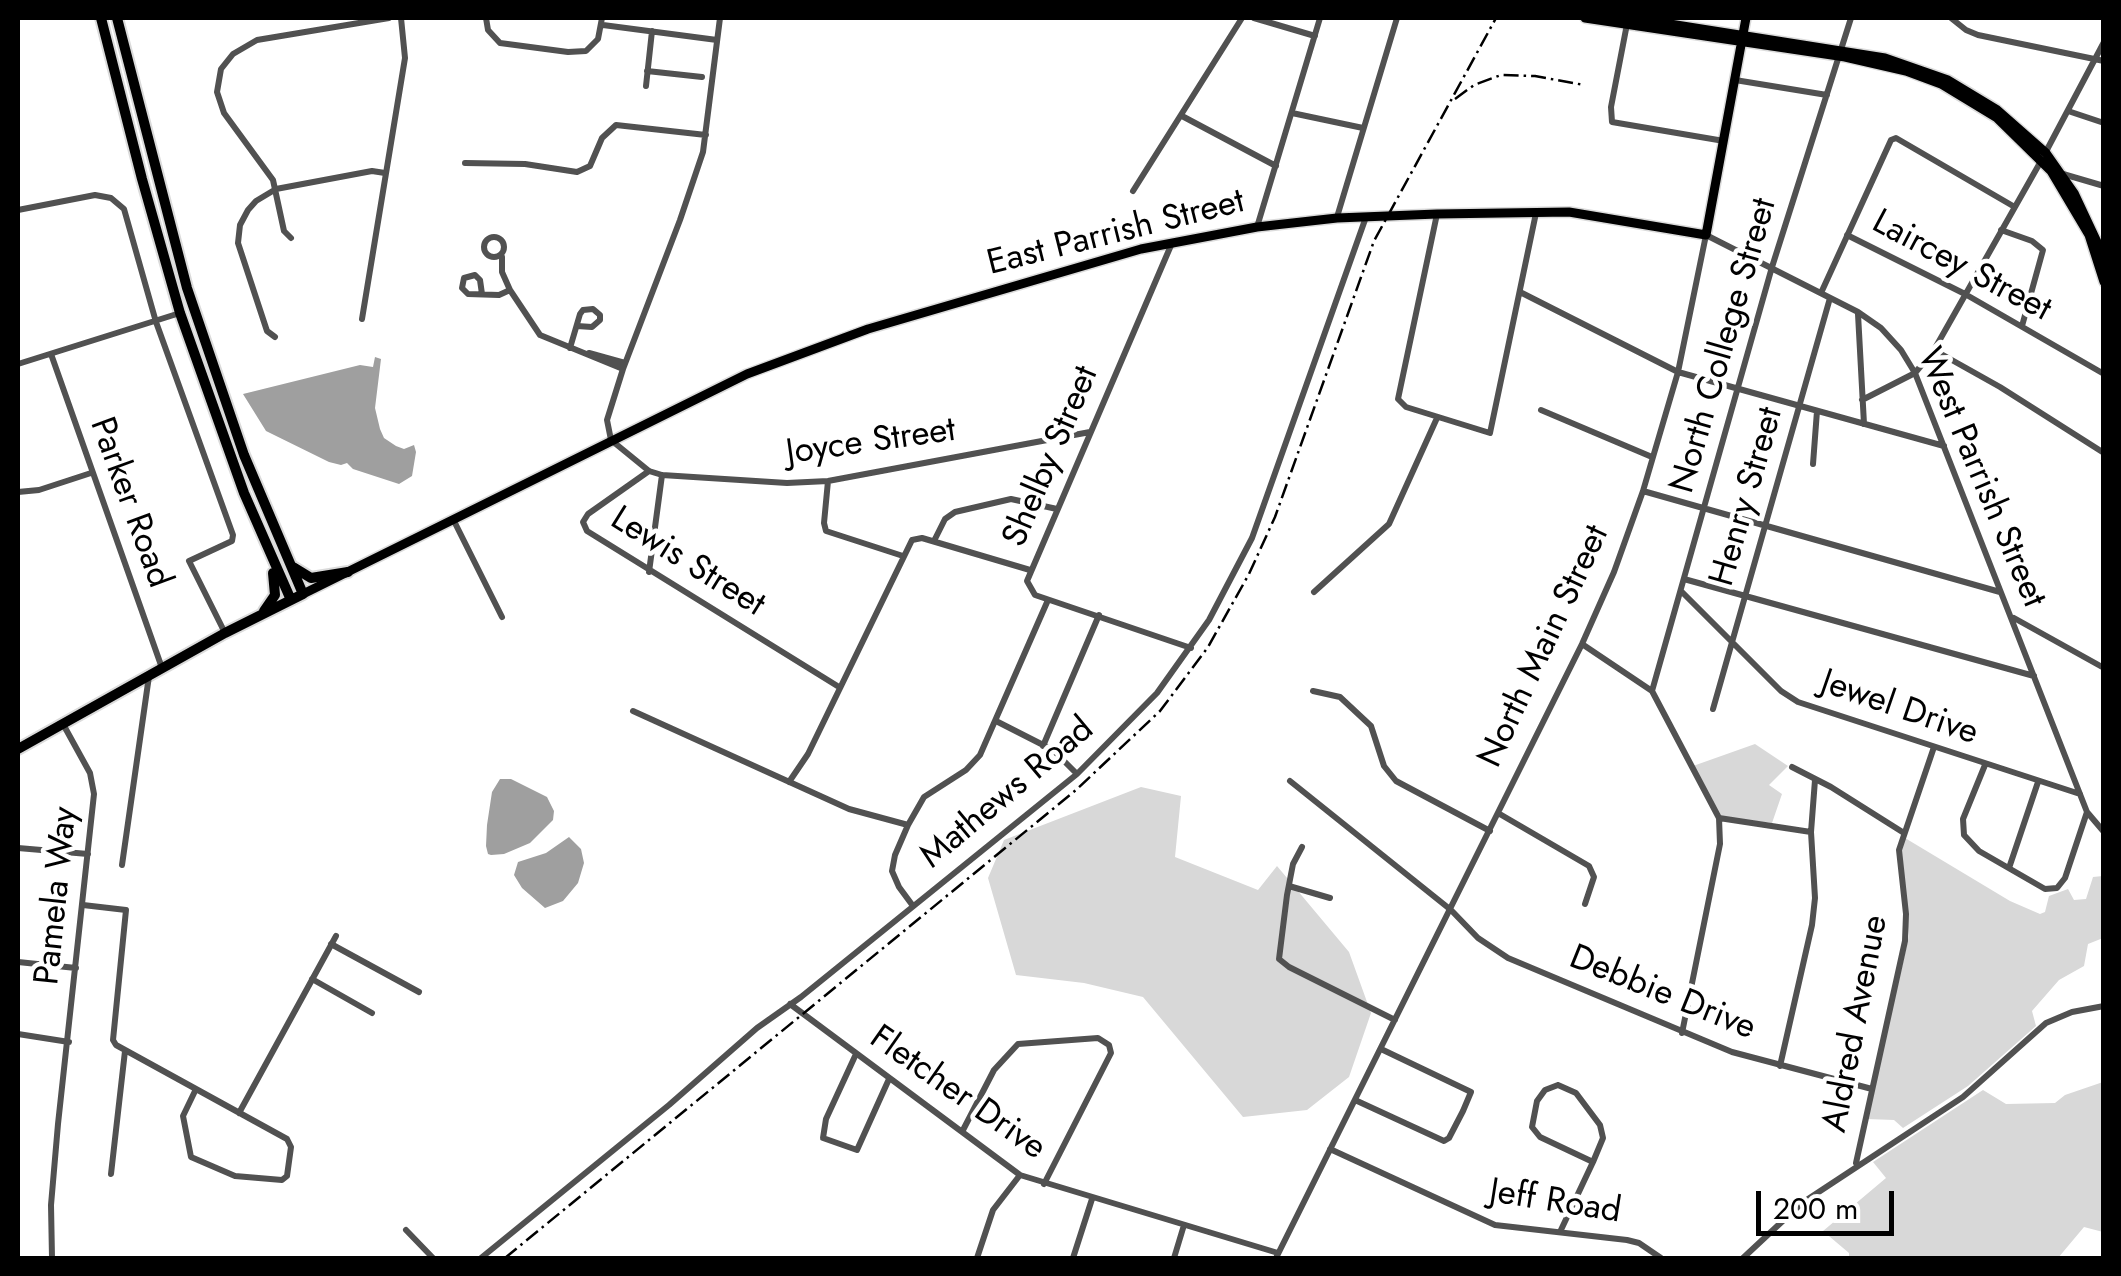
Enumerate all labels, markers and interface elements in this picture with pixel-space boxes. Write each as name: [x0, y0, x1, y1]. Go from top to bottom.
street label: East Parrish Street: [983, 182, 1249, 286]
street label: North College Street: [1663, 194, 1787, 498]
street label: Laircey Street: [1864, 202, 2058, 332]
street label: West Parrish Street: [1906, 342, 2054, 614]
street label: Shelby Street: [995, 360, 1109, 554]
street label: Henry Street: [1702, 403, 1794, 591]
street label: Joyce Street: [784, 410, 958, 476]
street label: Parker Road: [79, 412, 179, 594]
street label: Lewis Street: [602, 499, 772, 627]
street label: North Main Street: [1471, 519, 1619, 775]
street label: Jewel Drive: [1815, 663, 1983, 755]
street label: Mathews Road: [913, 709, 1103, 879]
street label: Pamela Way: [28, 805, 88, 987]
street label: Aldred Avenue: [1815, 912, 1899, 1136]
street label: Debbie Drive: [1563, 938, 1761, 1050]
street label: Fletcher Drive: [861, 1018, 1053, 1170]
scale bar: [1761, 1171, 1898, 1233]
street label: Jeff Road: [1486, 1172, 1624, 1234]
text: 200 m: [1773, 1187, 1858, 1230]

